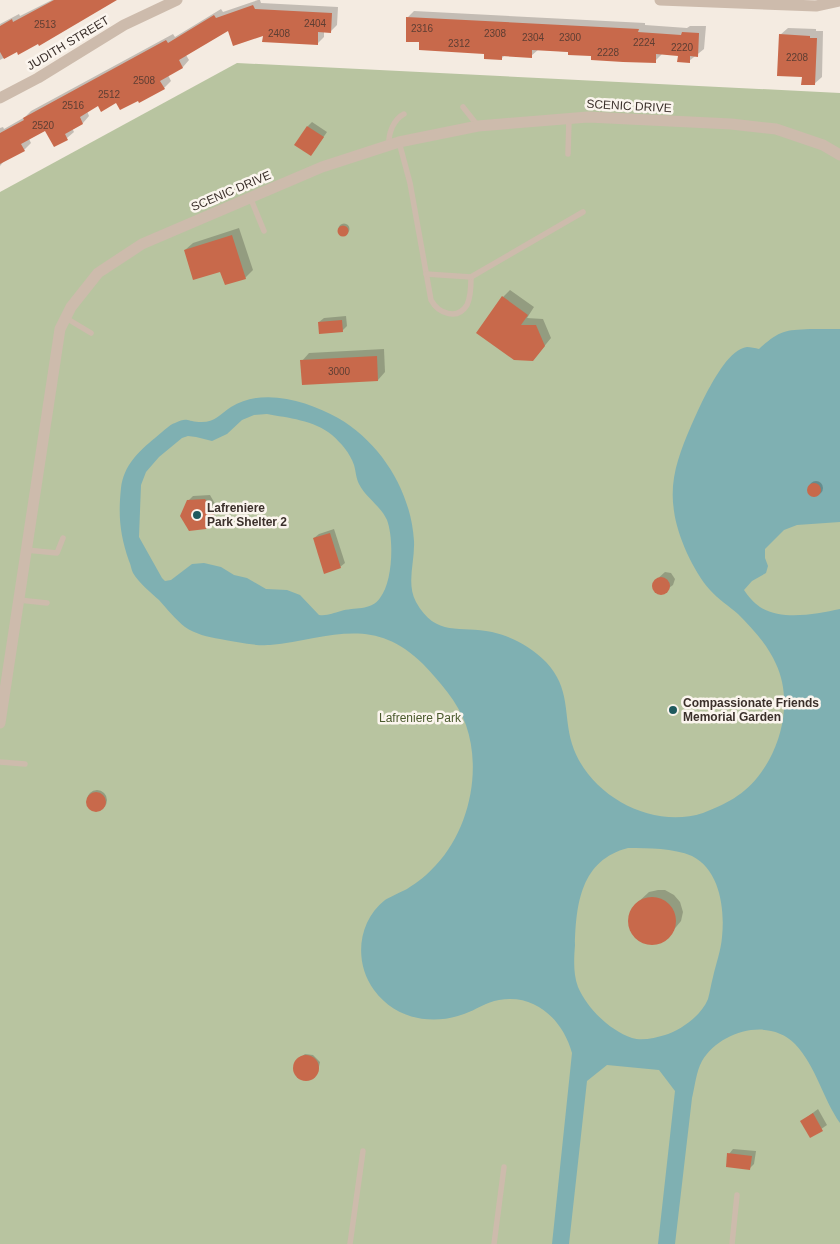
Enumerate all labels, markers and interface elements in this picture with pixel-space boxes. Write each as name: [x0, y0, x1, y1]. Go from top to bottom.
street label: JUDITH STREET: [24, 13, 112, 73]
house number: 2404: [304, 18, 327, 29]
house number: 2513: [34, 19, 57, 30]
house number: 2316: [411, 23, 434, 34]
house number: 2408: [268, 28, 291, 39]
house number: 2308: [484, 28, 507, 39]
house number: 2304: [522, 32, 545, 43]
house number: 2300: [559, 32, 582, 43]
house number: 2224: [633, 37, 656, 48]
house number: 2312: [448, 38, 471, 49]
house number: 2220: [671, 42, 694, 53]
house number: 2228: [597, 47, 620, 58]
house number: 2208: [786, 52, 809, 63]
house number: 2508: [133, 75, 156, 86]
house number: 2512: [98, 89, 121, 100]
street label: SCENIC DRIVE: [586, 97, 672, 115]
house number: 2516: [62, 100, 85, 111]
house number: 2520: [32, 120, 55, 131]
street label: SCENIC DRIVE: [189, 168, 273, 214]
house number: 3000: [328, 366, 351, 377]
place label: Lafreniere Park Shelter 2: [207, 501, 287, 529]
marker: Lafreniere Park Shelter 2: [191, 509, 203, 521]
place label: Compassionate Friends Memorial Garden: [683, 696, 819, 724]
marker: Compassionate Friends Memorial Garden: [667, 704, 679, 716]
park label: Lafreniere Park: [379, 711, 462, 725]

